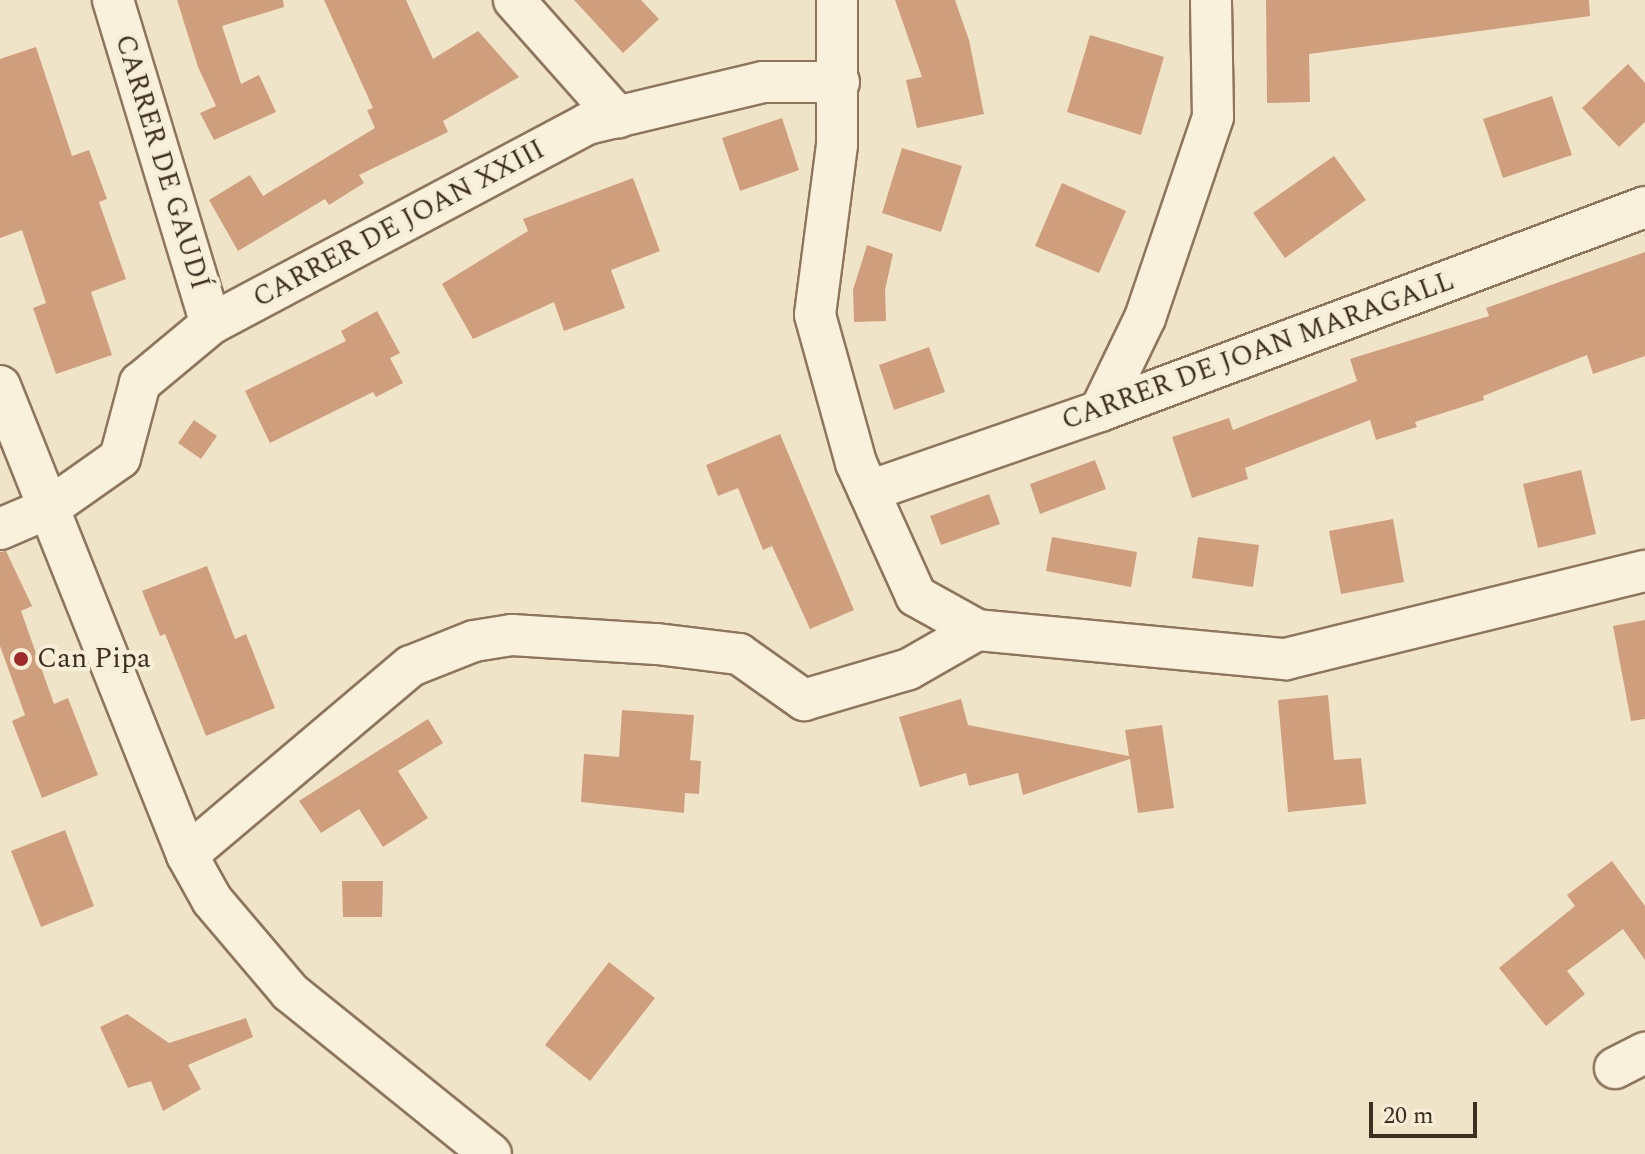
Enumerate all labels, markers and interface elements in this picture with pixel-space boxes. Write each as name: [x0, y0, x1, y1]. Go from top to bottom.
street label: CARRER DE GAUDÍ: [107, 31, 217, 293]
street label: CARRER DE JOAN XXIII: [247, 133, 551, 315]
street label: CARRER DE JOAN MARAGALL: [1057, 264, 1459, 438]
place label: Can Pipa: [37, 642, 151, 676]
marker: Can Pipa: [12, 650, 30, 668]
scale bar: [1373, 1086, 1481, 1136]
text: 20 m: [1383, 1098, 1434, 1134]

